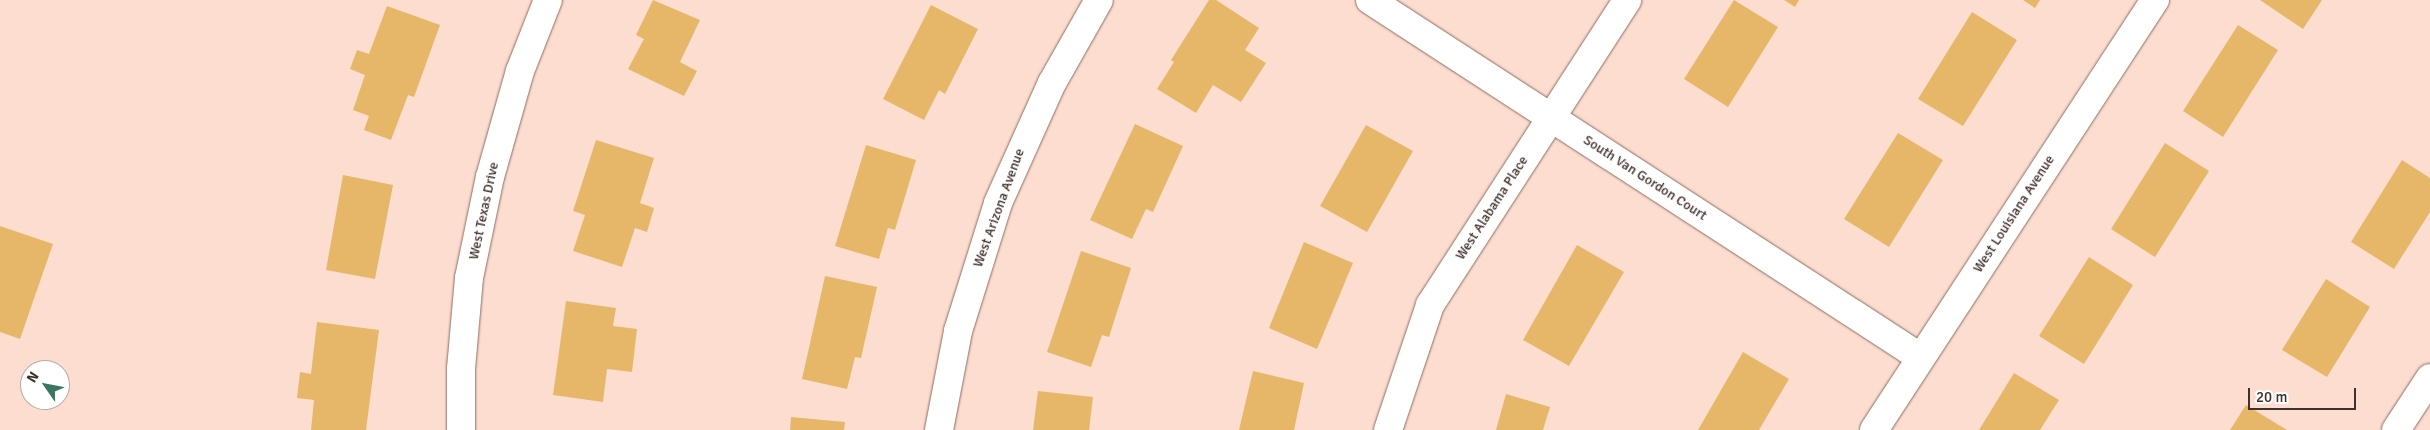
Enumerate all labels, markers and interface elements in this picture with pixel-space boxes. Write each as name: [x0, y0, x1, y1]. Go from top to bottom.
street label: South Van Gordon Court: [1580, 132, 1710, 224]
street label: West Arizona Avenue: [970, 146, 1028, 270]
street label: West Louisiana Avenue: [1970, 152, 2058, 276]
street label: West Alabama Place: [1452, 153, 1532, 263]
street label: West Texas Drive: [465, 161, 503, 261]
north arrow: [20, 360, 70, 410]
text: N: [23, 368, 43, 386]
scale bar: [2250, 378, 2358, 410]
text: 20 m: [2256, 388, 2287, 406]

